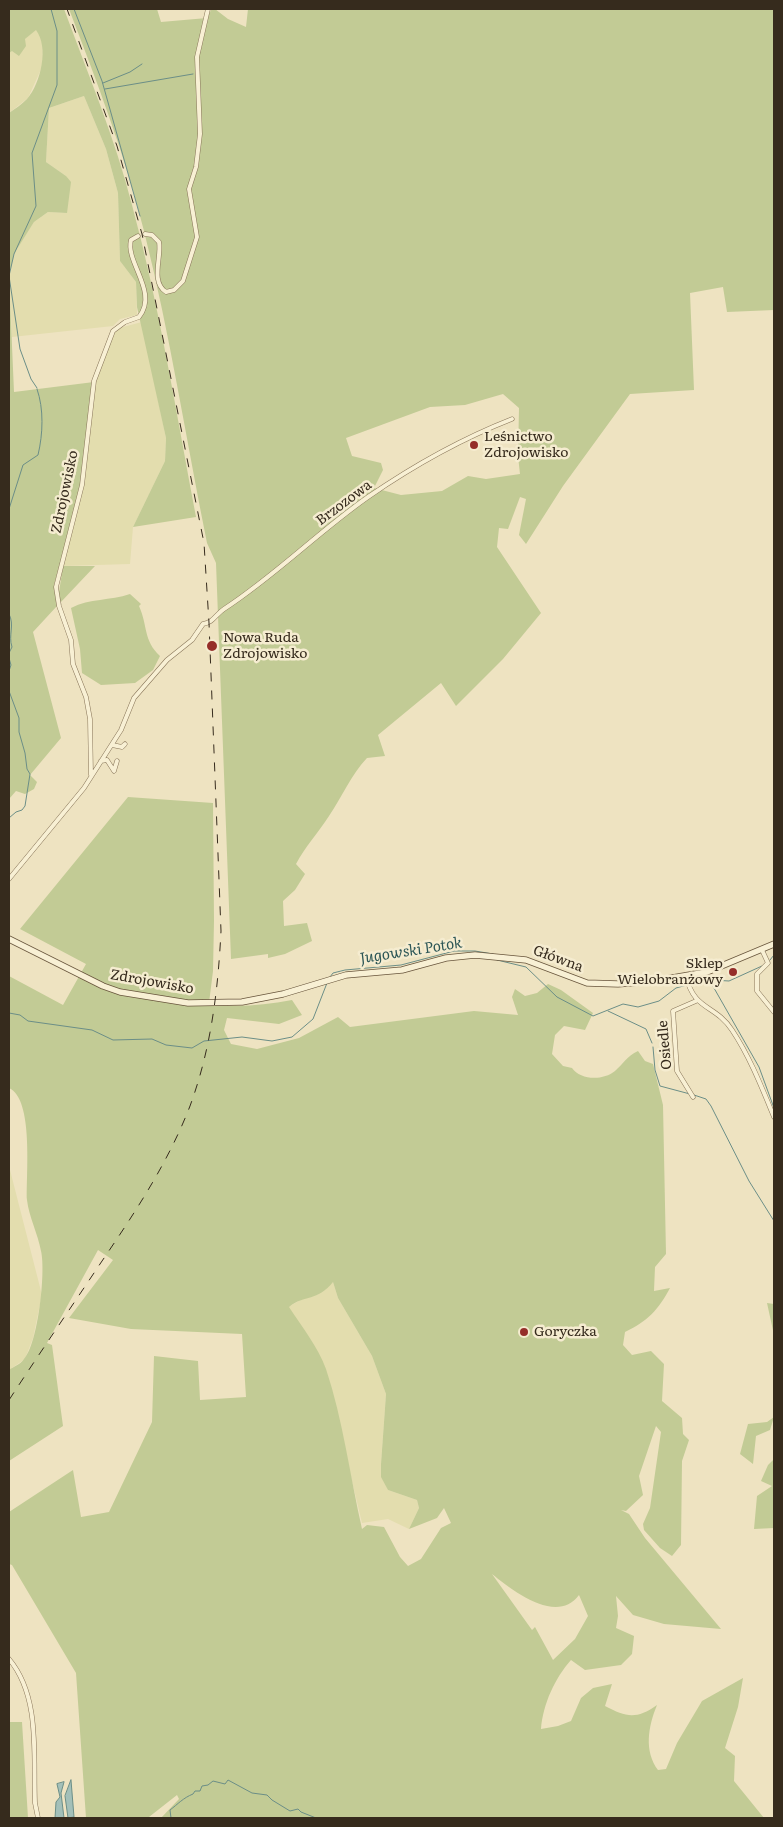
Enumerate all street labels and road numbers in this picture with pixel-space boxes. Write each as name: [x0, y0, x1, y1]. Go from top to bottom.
street label: Zdrojowisko: [48, 449, 82, 535]
street label: Brzozowa: [313, 477, 375, 529]
street label: Główna: [531, 942, 585, 976]
street label: Zdrojowisko: [109, 966, 195, 998]
street label: Osiedle: [654, 1020, 676, 1070]

